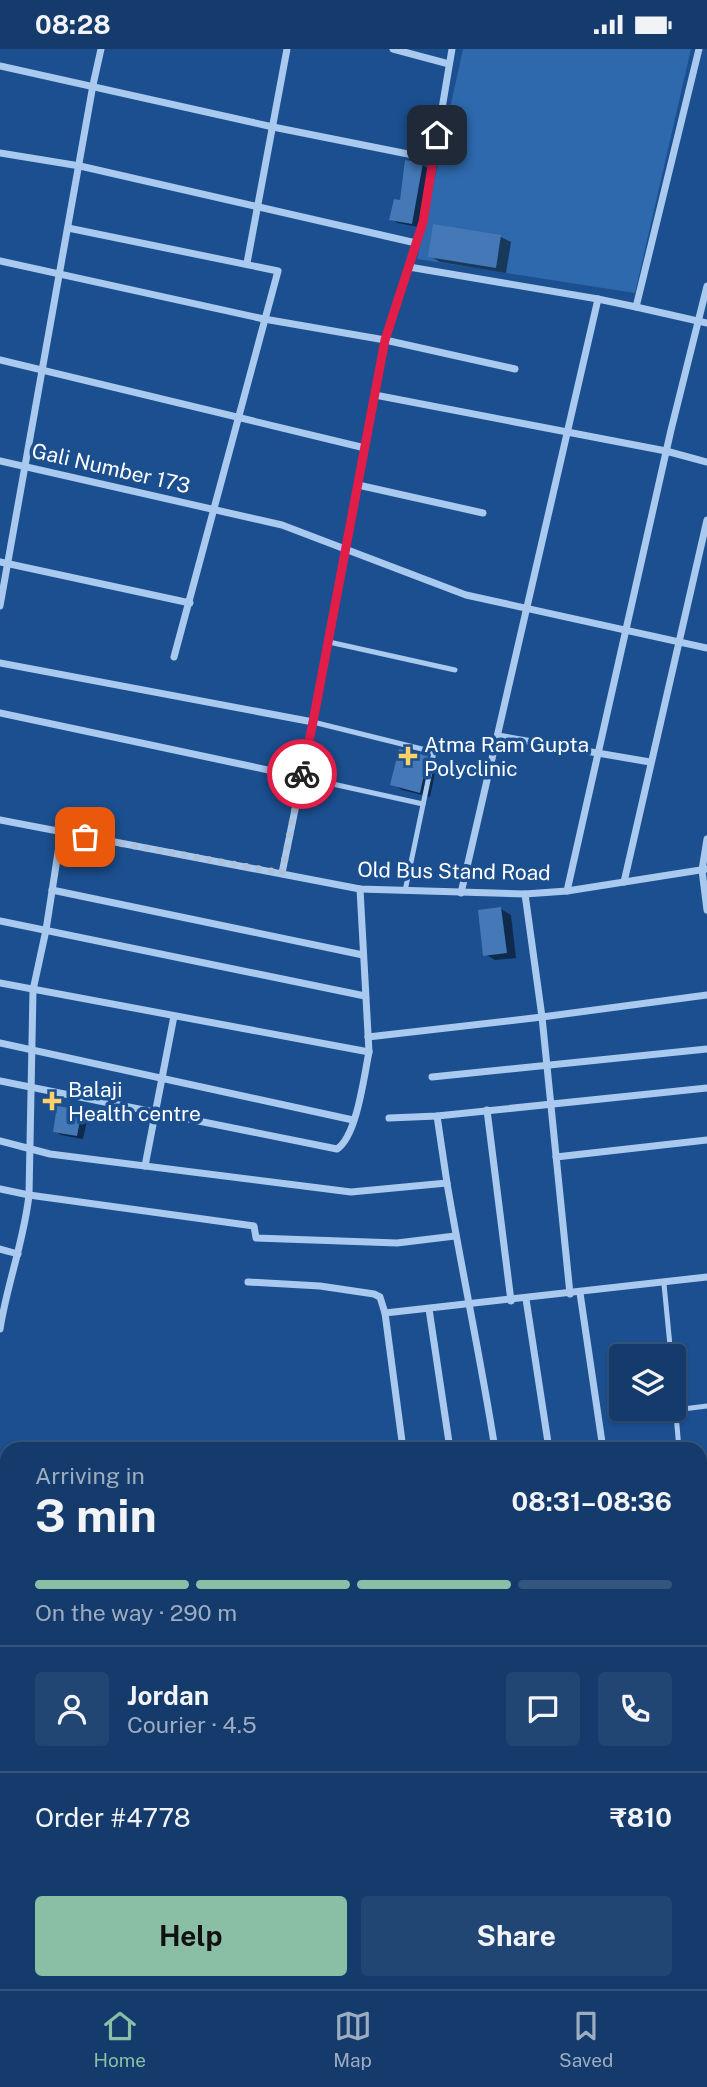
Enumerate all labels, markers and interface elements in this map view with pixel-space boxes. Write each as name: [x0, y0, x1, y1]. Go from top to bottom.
text: 08:28: [35, 9, 111, 40]
pin: [407, 105, 467, 165]
icon: home: [418, 116, 456, 154]
street label: Gali Number 173: [29, 438, 193, 498]
place label: Atma Ram Gupta Polyclinic: [424, 732, 589, 781]
courier: [267, 739, 337, 809]
marker: Atma Ram Gupta Polyclinic: [398, 746, 418, 766]
icon: bike: [283, 755, 321, 793]
pin: [55, 807, 115, 867]
icon: bag: [66, 818, 104, 856]
street label: Old Bus Stand Road: [357, 857, 551, 885]
place label: Balaji Health centre: [68, 1077, 201, 1126]
marker: Balaji Health centre: [42, 1091, 62, 1111]
map controls: [609, 1344, 686, 1421]
button: layers: [609, 1344, 686, 1421]
text: Arriving in: [35, 1462, 145, 1489]
text: 08:31–08:36: [512, 1486, 672, 1517]
text: 3 min: [35, 1488, 157, 1542]
text: On the way · 290 m: [35, 1599, 237, 1626]
button: person: [35, 1672, 109, 1746]
button: chat: [506, 1672, 580, 1746]
button: phone: [598, 1672, 672, 1746]
text: Jordan: [127, 1680, 209, 1711]
text: Courier · 4.5: [127, 1711, 257, 1738]
text: Order #4778: [35, 1802, 191, 1833]
text: ₹810: [610, 1802, 672, 1833]
button: Help: [35, 1896, 347, 1976]
button: Share: [361, 1896, 672, 1976]
tab: Home: [94, 2007, 146, 2071]
tab: Map: [333, 2007, 372, 2071]
tab: Saved: [559, 2007, 613, 2071]

